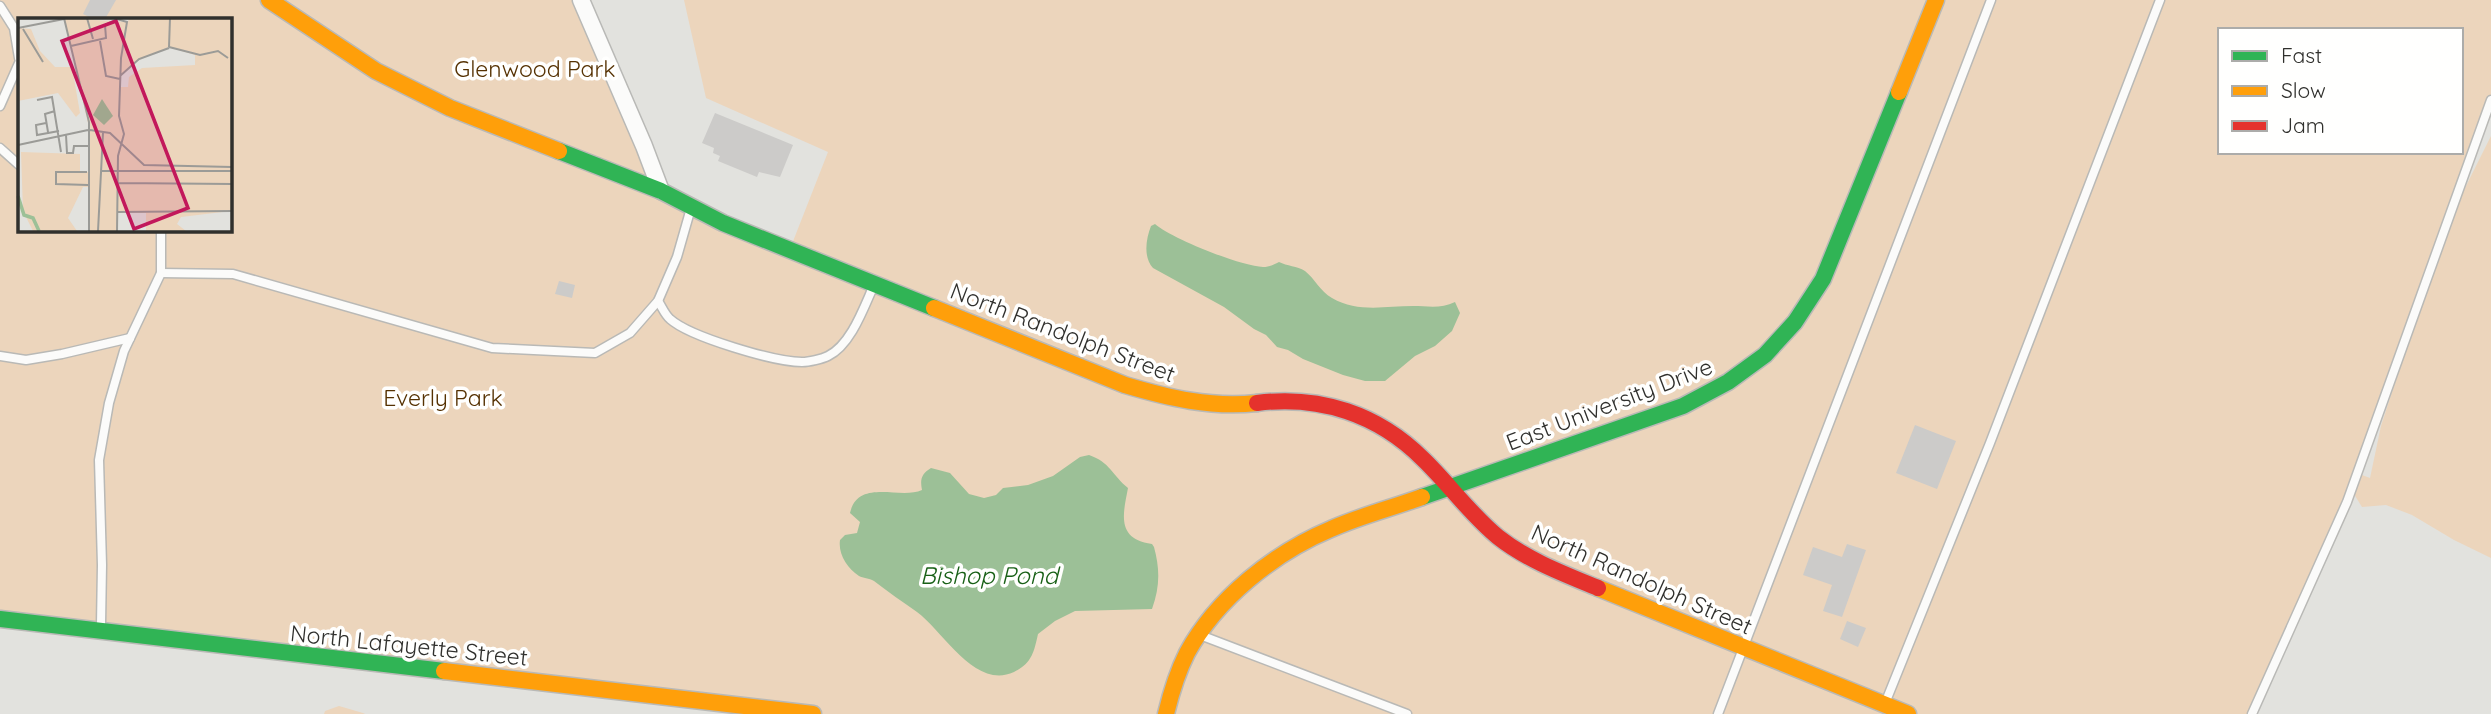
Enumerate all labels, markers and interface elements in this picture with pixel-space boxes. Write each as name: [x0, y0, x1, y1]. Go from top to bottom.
inset map: [18, 18, 231, 231]
legend: [2218, 28, 2463, 154]
text: Fast: [2281, 42, 2322, 68]
park label: Glenwood Park: [454, 54, 616, 83]
text: Slow: [2281, 77, 2326, 103]
text: Jam: [2281, 112, 2325, 138]
street label: North Randolph Street: [946, 276, 1180, 388]
street label: East University Drive: [1502, 351, 1716, 457]
park label: Everly Park: [383, 383, 503, 412]
street label: North Randolph Street: [1527, 517, 1757, 641]
water label: Bishop Pond: [920, 560, 1062, 590]
street label: North Lafayette Street: [289, 618, 529, 672]

